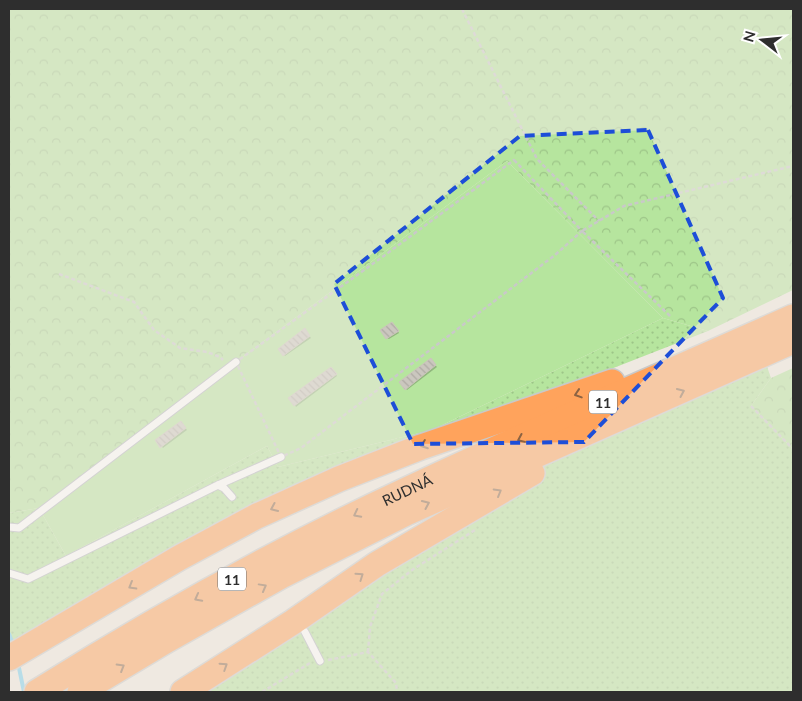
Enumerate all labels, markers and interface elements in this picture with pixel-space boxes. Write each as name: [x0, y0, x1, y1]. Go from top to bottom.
north arrow: [737, 15, 787, 65]
text: N: [739, 29, 759, 44]
one-way arrow: [676, 387, 685, 398]
one-way arrow: [575, 388, 583, 398]
road number: 11: [589, 391, 617, 414]
one-way arrow: [517, 432, 526, 443]
one-way arrow: [420, 439, 429, 449]
street label: RUDNÁ: [379, 470, 436, 509]
one-way arrow: [493, 488, 502, 498]
one-way arrow: [421, 500, 430, 511]
one-way arrow: [270, 502, 279, 512]
one-way arrow: [353, 508, 362, 518]
road number: 11: [218, 568, 246, 590]
one-way arrow: [354, 573, 363, 582]
one-way arrow: [128, 579, 137, 589]
one-way arrow: [257, 583, 266, 593]
one-way arrow: [194, 592, 203, 602]
one-way arrow: [116, 663, 125, 673]
one-way arrow: [219, 663, 228, 673]

